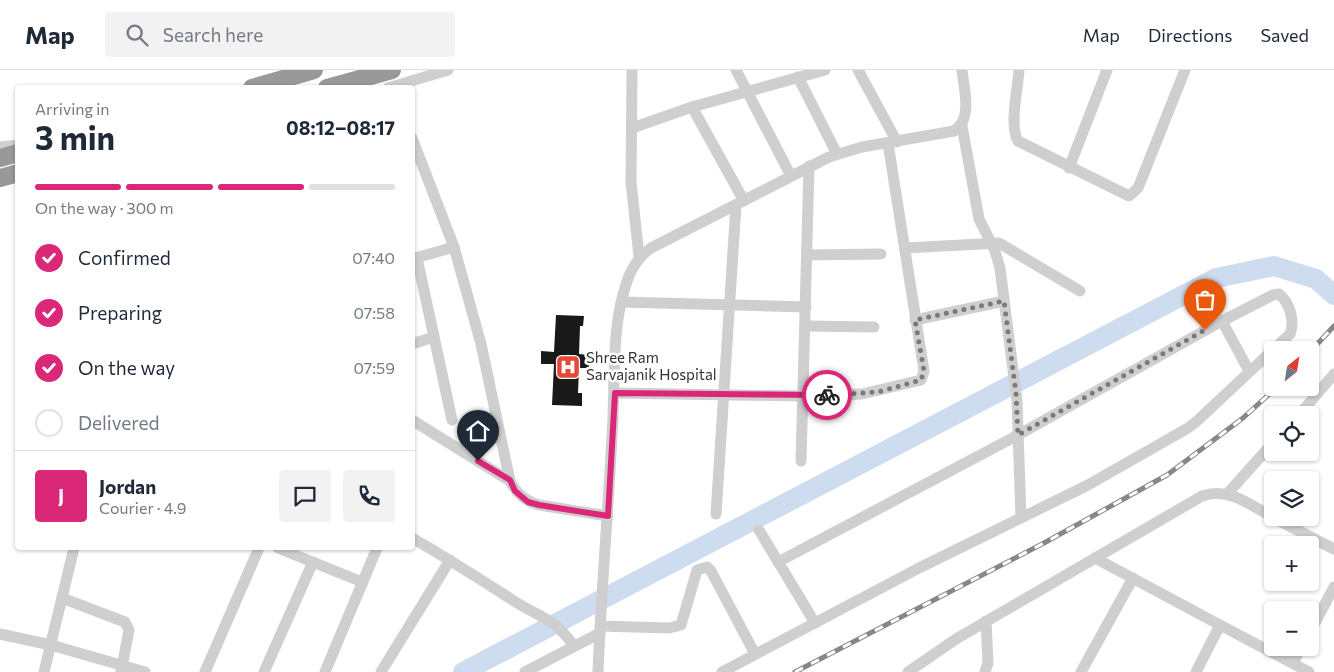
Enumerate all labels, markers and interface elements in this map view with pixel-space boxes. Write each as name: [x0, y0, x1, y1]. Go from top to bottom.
search box: [105, 12, 455, 57]
text: Map: [25, 20, 75, 49]
icon: search: [123, 21, 151, 49]
text: Search here: [163, 23, 263, 46]
text: Map: [1083, 24, 1120, 46]
text: Directions: [1148, 24, 1232, 46]
text: Saved: [1260, 24, 1309, 46]
text: Arriving in: [35, 99, 109, 118]
text: 08:12–08:17: [286, 116, 395, 139]
text: 3 min: [35, 117, 115, 157]
text: On the way · 300 m: [35, 198, 174, 217]
icon: check: [35, 244, 63, 272]
text: Confirmed: [78, 246, 171, 269]
text: 07:40: [352, 248, 395, 267]
pin: [1184, 279, 1226, 330]
icon: bag: [1191, 286, 1219, 314]
icon: check: [35, 299, 63, 327]
text: Preparing: [78, 301, 162, 324]
text: 07:58: [353, 303, 395, 322]
north arrow: [1264, 341, 1319, 396]
map controls: [1264, 341, 1319, 656]
place label: Shree Ram Sarvajanik Hospital: [586, 348, 717, 383]
icon: check: [35, 354, 63, 382]
hospital icon: Shree Ram Sarvajanik Hospital: [555, 354, 581, 380]
text: On the way: [78, 356, 175, 379]
text: 07:59: [353, 358, 395, 377]
courier: [802, 370, 852, 420]
icon: bike: [813, 381, 841, 409]
button: locate: [1264, 406, 1319, 461]
pin: [457, 410, 499, 461]
text: Delivered: [78, 411, 159, 434]
icon: home: [464, 417, 492, 445]
button: chat: [279, 470, 331, 522]
button: phone: [343, 470, 395, 522]
button: layers: [1264, 471, 1319, 526]
text: Jordan: [99, 475, 156, 498]
text: J: [58, 484, 64, 507]
text: Courier · 4.9: [99, 498, 186, 517]
button: +: [1264, 536, 1319, 591]
button: −: [1264, 601, 1319, 656]

